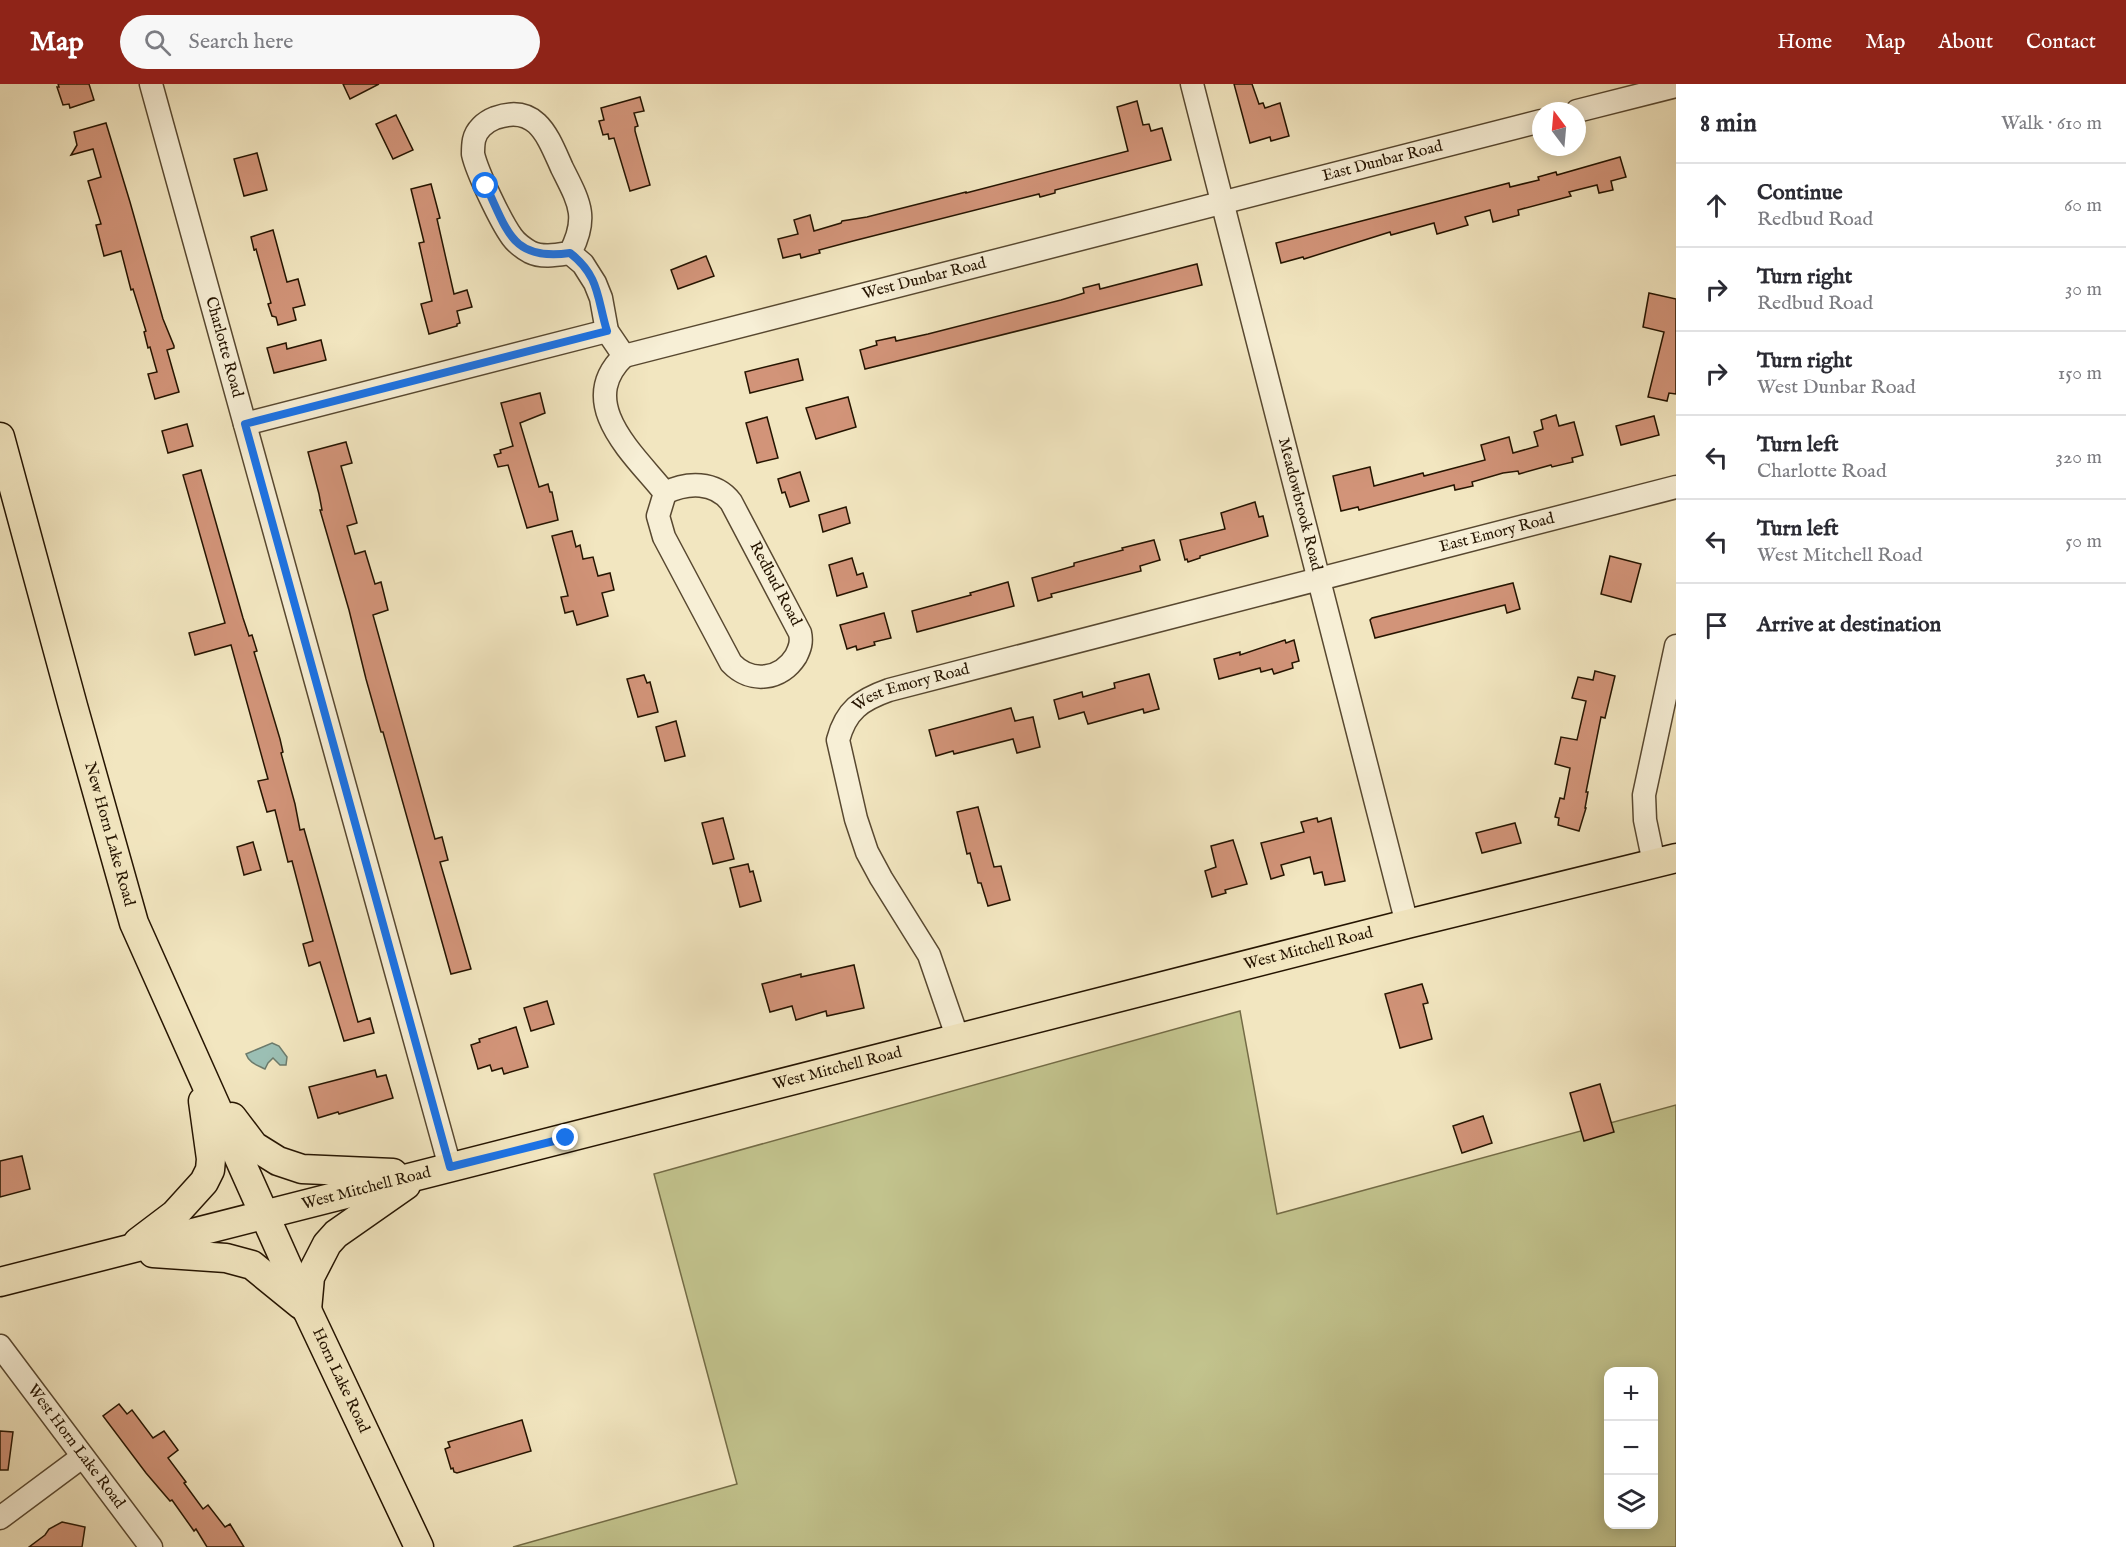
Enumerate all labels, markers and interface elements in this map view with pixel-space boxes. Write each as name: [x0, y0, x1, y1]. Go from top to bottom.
search box: [120, 15, 540, 69]
text: Map: [30, 25, 84, 60]
icon: search: [141, 26, 174, 59]
text: Search here: [189, 28, 293, 56]
text: Home: [1777, 29, 1832, 56]
text: Map: [1865, 29, 1905, 56]
text: About: [1938, 29, 1993, 56]
text: Contact: [2026, 29, 2096, 56]
north arrow: [1532, 102, 1586, 156]
text: 8 min: [1700, 107, 1757, 140]
text: Walk · 610 m: [2001, 111, 2102, 136]
street label: East Dunbar Road: [1320, 137, 1445, 187]
route start: [472, 172, 498, 198]
text: Continue: [1757, 179, 1843, 207]
icon: ahead: [1700, 189, 1733, 222]
text: 60 m: [2064, 193, 2102, 218]
text: Redbud Road: [1757, 207, 1873, 232]
street label: West Dunbar Road: [860, 253, 989, 305]
text: Turn right: [1757, 263, 1852, 291]
icon: right: [1700, 273, 1733, 306]
text: 30 m: [2065, 277, 2102, 302]
text: Redbud Road: [1757, 291, 1873, 316]
street label: Charlotte Road: [200, 295, 247, 400]
text: Turn right: [1757, 347, 1852, 375]
icon: right: [1700, 357, 1733, 390]
text: 150 m: [2058, 361, 2102, 386]
text: West Dunbar Road: [1757, 375, 1916, 400]
text: Turn left: [1757, 431, 1839, 459]
street label: Meadowbrook Road: [1273, 436, 1326, 573]
icon: left: [1700, 441, 1733, 474]
text: 320 m: [2056, 445, 2102, 470]
text: Charlotte Road: [1757, 459, 1887, 484]
street label: East Emory Road: [1437, 509, 1557, 558]
text: Turn left: [1757, 515, 1839, 543]
icon: left: [1700, 525, 1733, 558]
text: 50 m: [2065, 529, 2102, 554]
street label: Redbud Road: [744, 538, 806, 630]
text: West Mitchell Road: [1757, 543, 1922, 568]
icon: arrive: [1700, 609, 1733, 642]
text: Arrive at destination: [1757, 611, 1941, 639]
street label: West Emory Road: [849, 660, 972, 716]
street label: New Horn Lake Road: [79, 760, 139, 909]
street label: West Mitchell Road: [1242, 923, 1375, 975]
street label: West Mitchell Road: [771, 1043, 904, 1095]
route end: [552, 1124, 578, 1150]
street label: West Mitchell Road: [300, 1163, 433, 1215]
street label: Horn Lake Road: [307, 1325, 374, 1437]
map controls: [1604, 1367, 1658, 1529]
button: +: [1604, 1367, 1658, 1421]
street label: West Horn Lake Road: [23, 1381, 129, 1513]
button: −: [1604, 1421, 1658, 1475]
button: layers: [1604, 1475, 1658, 1529]

